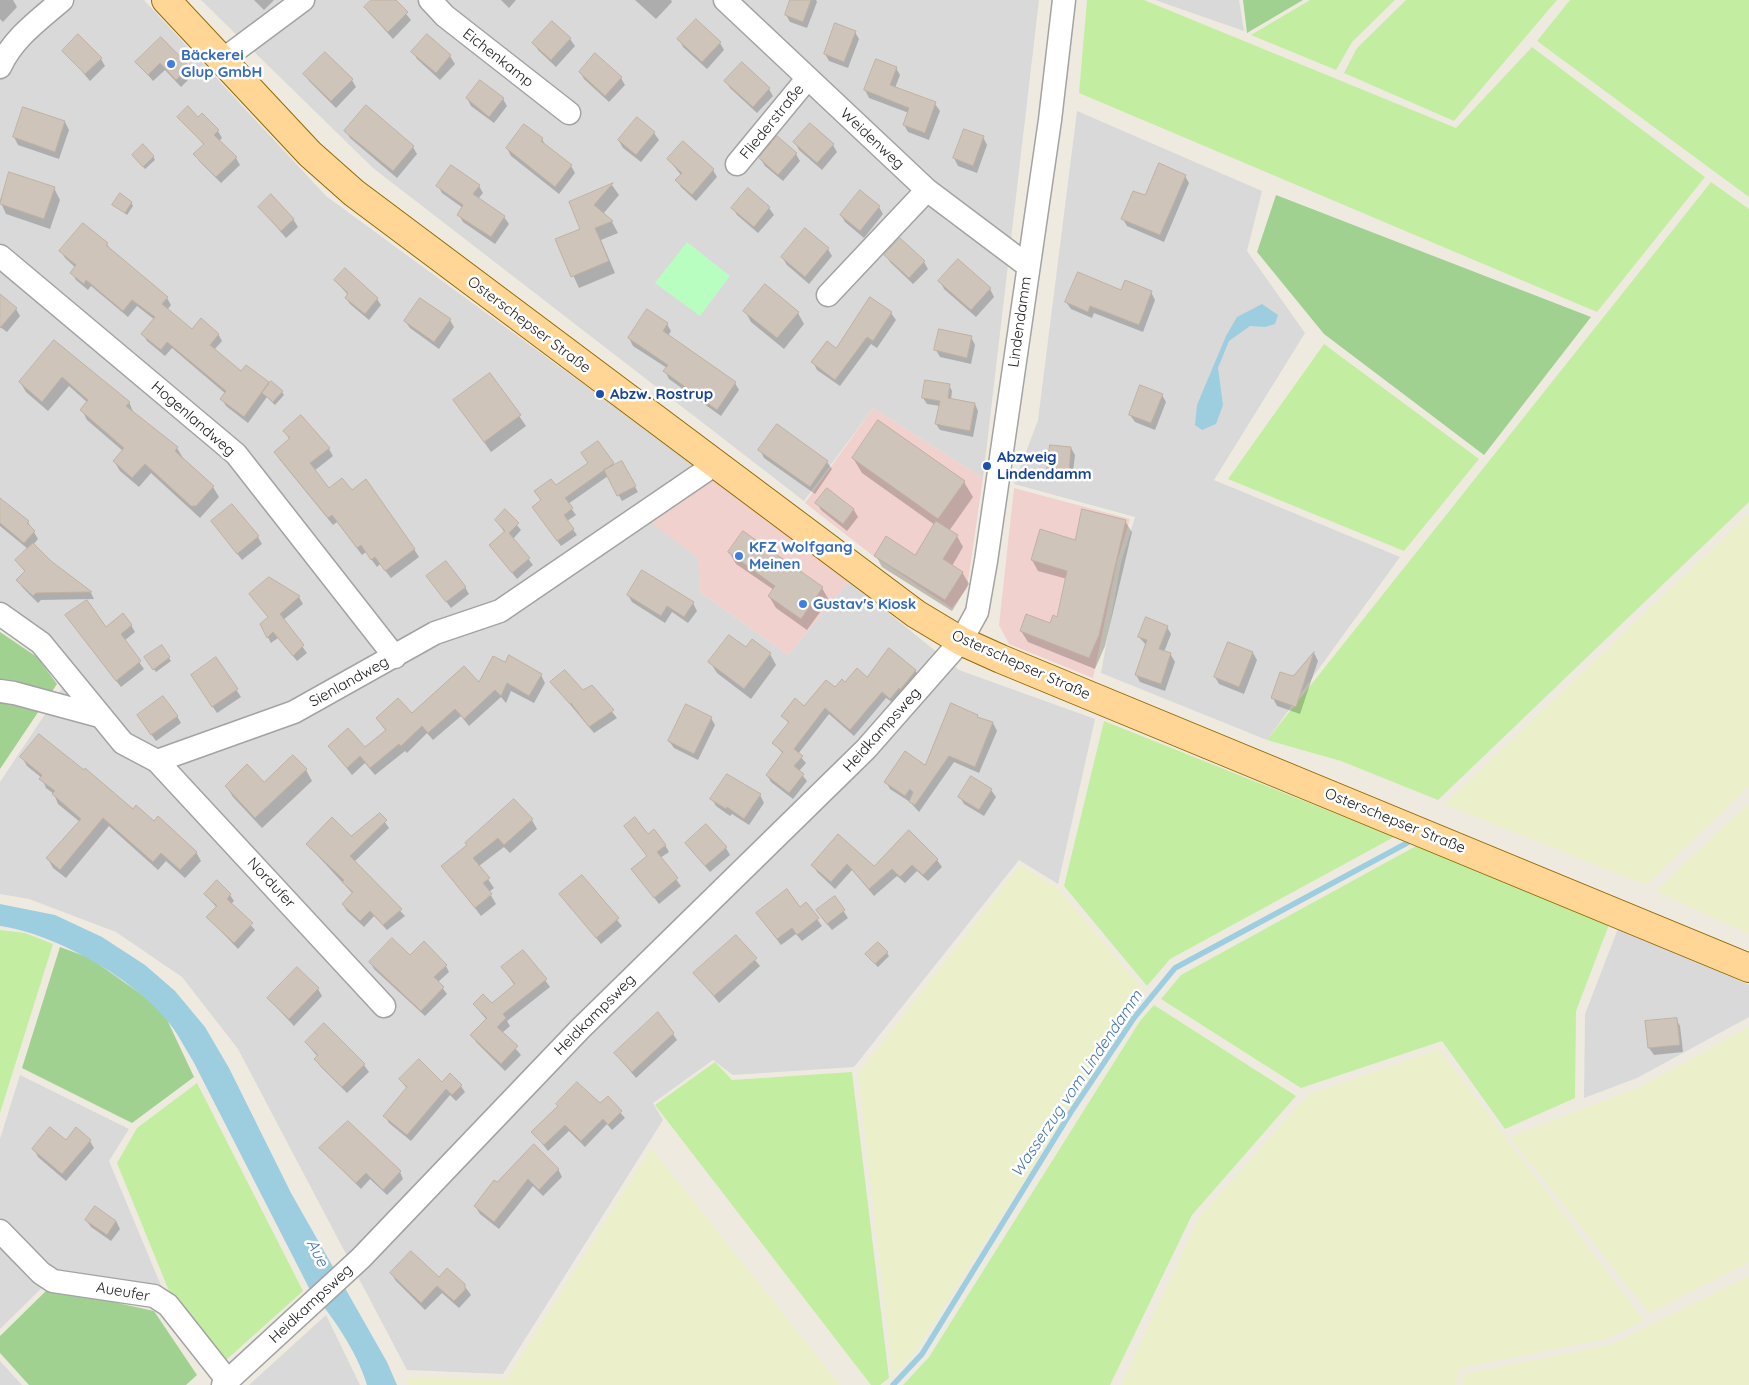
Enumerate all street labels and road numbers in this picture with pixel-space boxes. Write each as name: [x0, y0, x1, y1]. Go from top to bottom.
street label: Eichenkamp: [459, 25, 537, 91]
street label: Fliederstraße: [736, 81, 808, 163]
street label: Weidenweg: [836, 105, 908, 173]
street label: Osterschepser Straße: [464, 273, 594, 377]
street label: Lindendamm: [1005, 275, 1035, 369]
street label: Hogenlandweg: [147, 378, 239, 460]
street label: Osterschepser Straße: [949, 626, 1093, 704]
street label: Sienlandweg: [306, 653, 392, 711]
street label: Heidkampsweg: [839, 684, 925, 776]
street label: Osterschepser Straße: [1322, 785, 1468, 857]
street label: Nordufer: [243, 854, 299, 912]
street label: Heidkampsweg: [551, 971, 639, 1059]
street label: Heidkampsweg: [266, 1261, 356, 1347]
street label: Aueufer: [95, 1278, 151, 1306]

